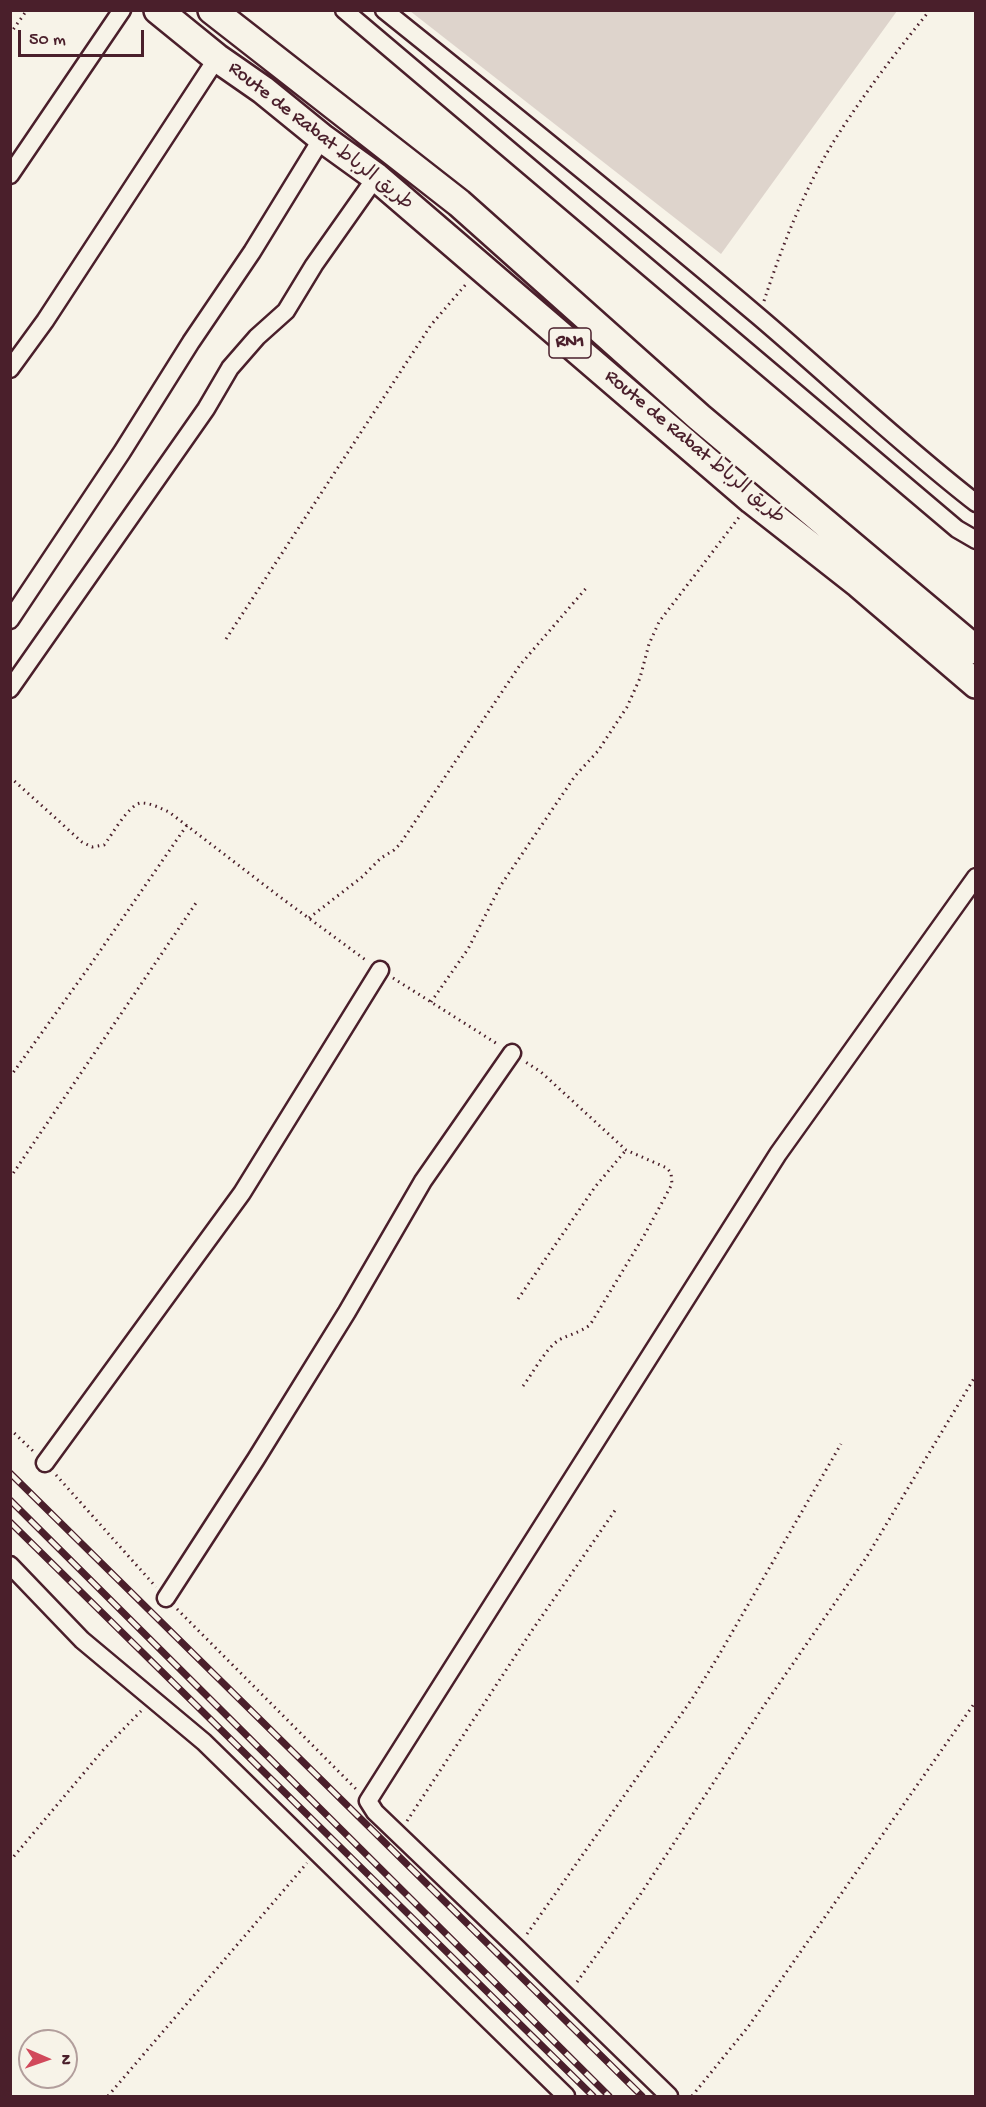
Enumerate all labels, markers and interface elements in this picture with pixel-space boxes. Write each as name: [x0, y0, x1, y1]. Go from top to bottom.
scale bar: [21, 18, 147, 56]
text: 50 m: [29, 30, 66, 51]
street label: Route de Rabat طريق الرباط: [223, 57, 417, 217]
road number: RN1: [549, 328, 591, 358]
street label: Route de Rabat طريق الرباط: [599, 365, 789, 531]
north arrow: [18, 2029, 78, 2089]
text: N: [55, 2054, 74, 2065]

